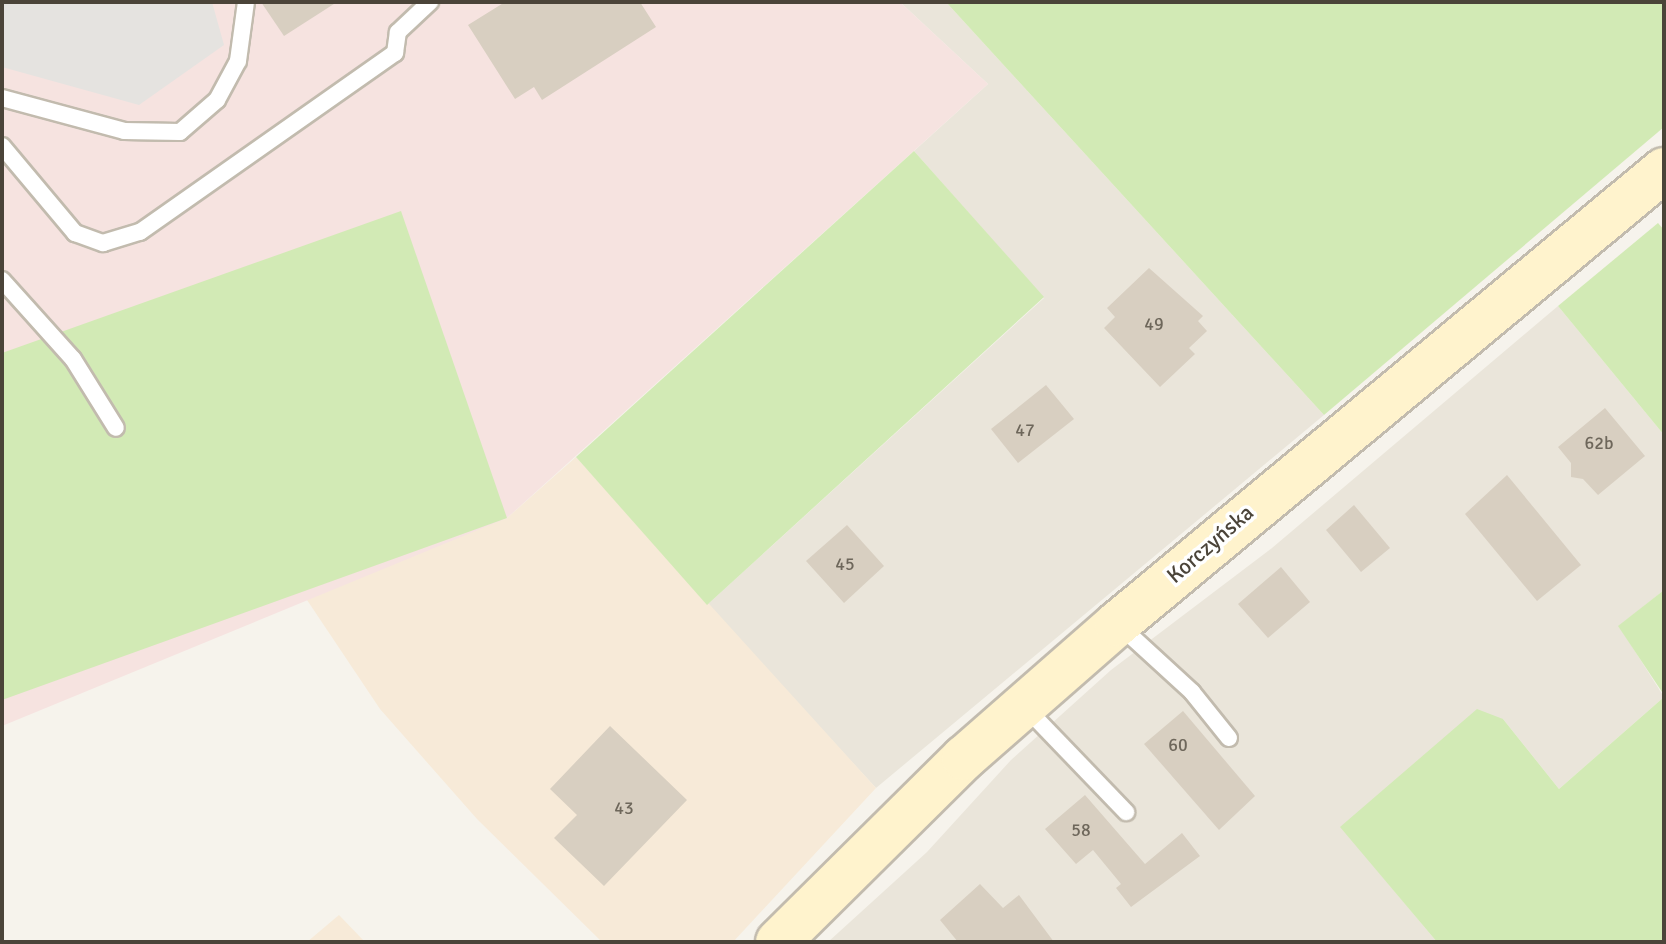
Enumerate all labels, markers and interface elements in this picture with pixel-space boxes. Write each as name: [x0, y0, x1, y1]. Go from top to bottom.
house number: 49: [1144, 313, 1164, 335]
house number: 47: [1015, 419, 1035, 441]
house number: 62b: [1585, 432, 1613, 454]
street label: Korczyńska: [1161, 499, 1259, 589]
house number: 45: [835, 553, 855, 575]
house number: 60: [1168, 734, 1188, 756]
house number: 43: [614, 797, 634, 819]
house number: 58: [1071, 819, 1091, 841]

